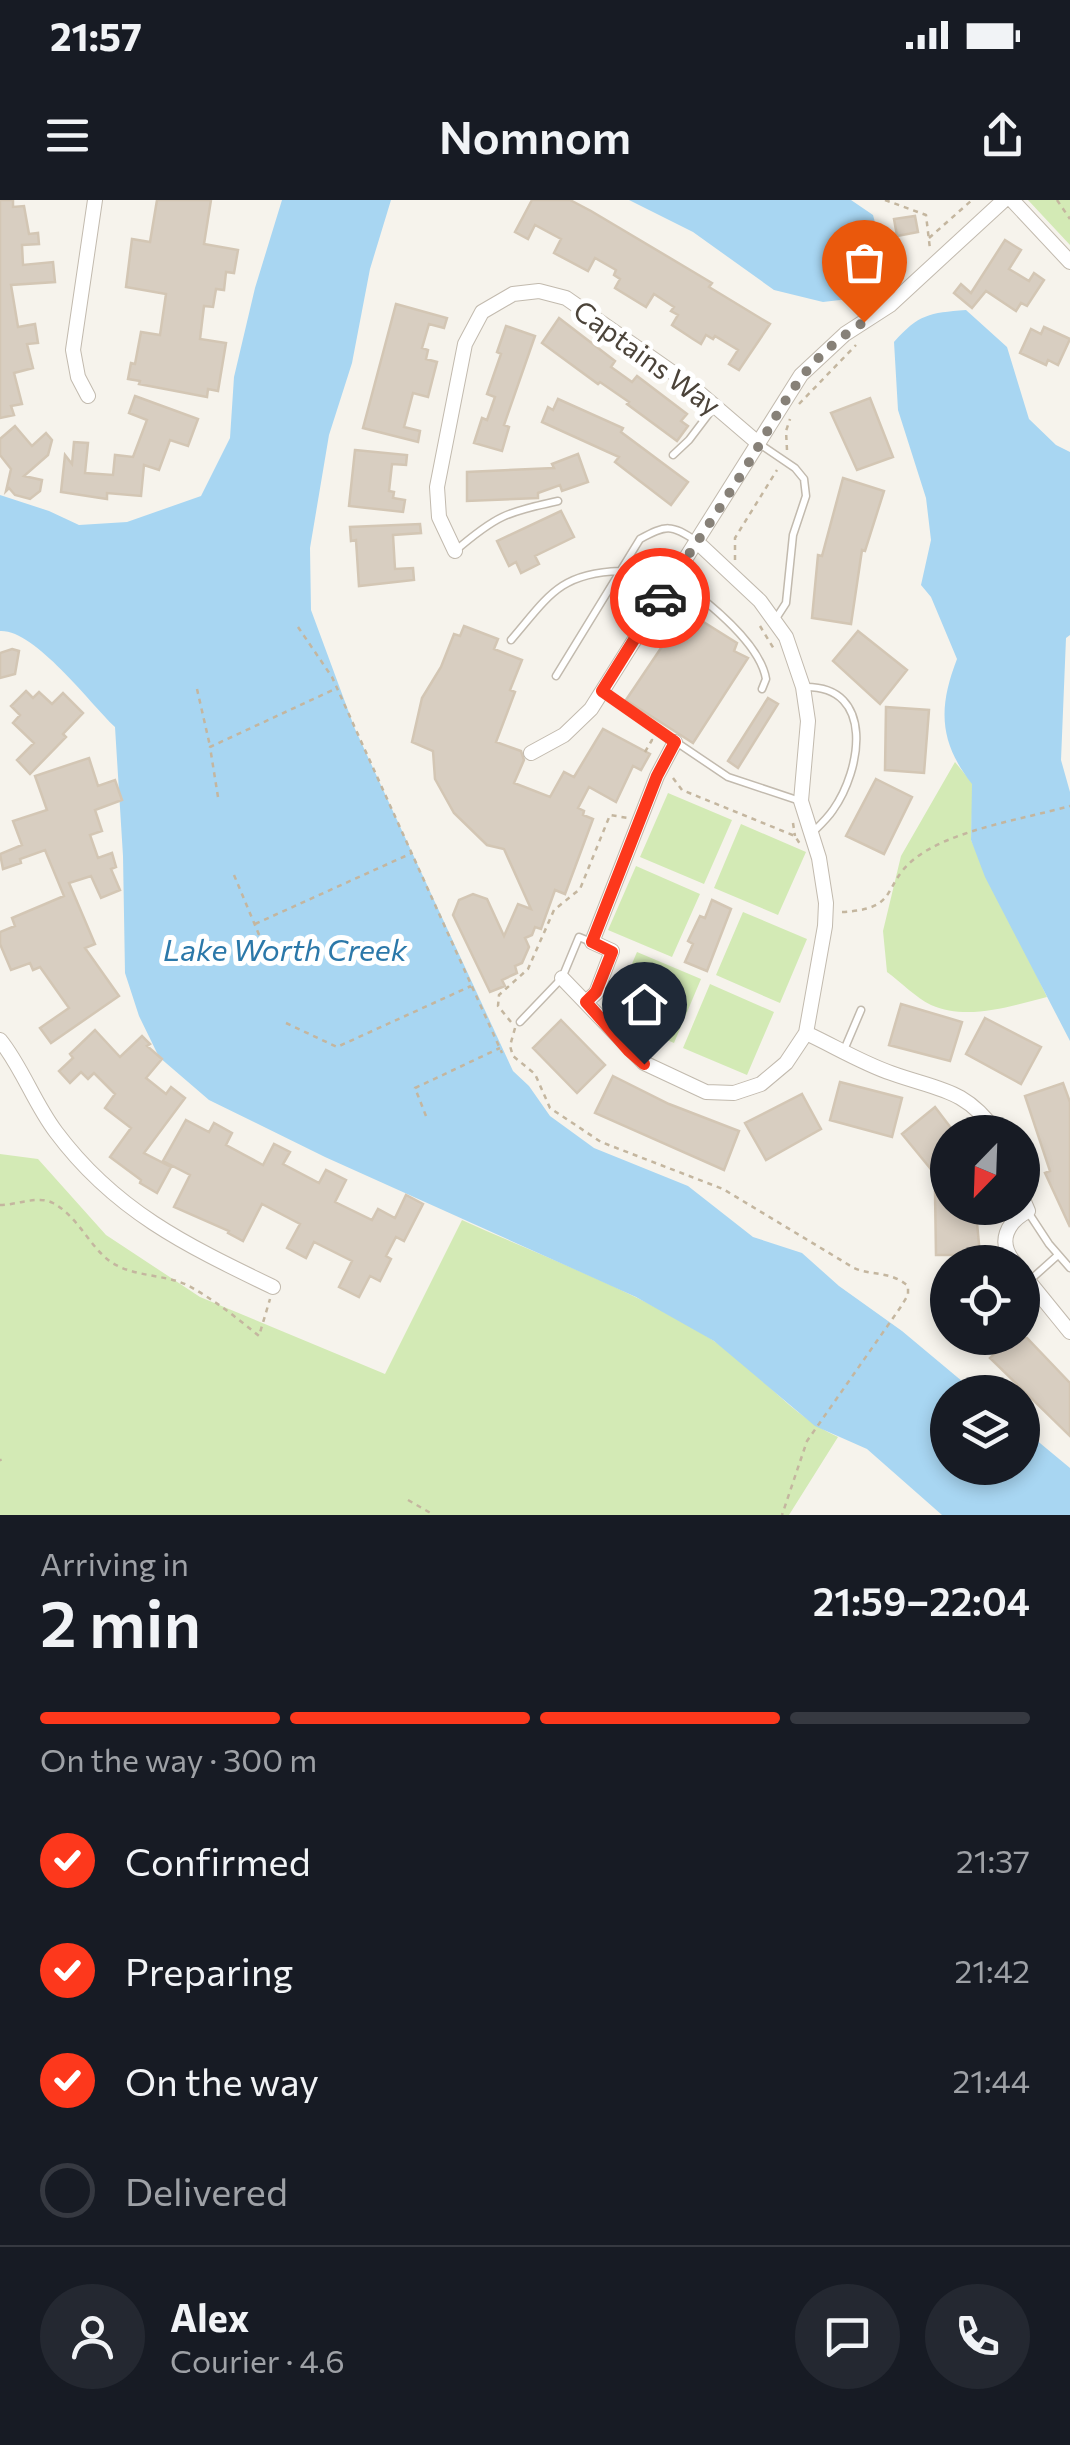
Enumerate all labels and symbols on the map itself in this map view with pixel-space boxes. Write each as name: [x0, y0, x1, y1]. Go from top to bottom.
pin: [822, 220, 907, 323]
street label: Captains Way: [567, 292, 728, 422]
courier: [610, 548, 710, 648]
water label: Lake Worth Creek: [163, 930, 408, 967]
pin: [602, 962, 687, 1065]
north arrow: [930, 1115, 1040, 1225]

